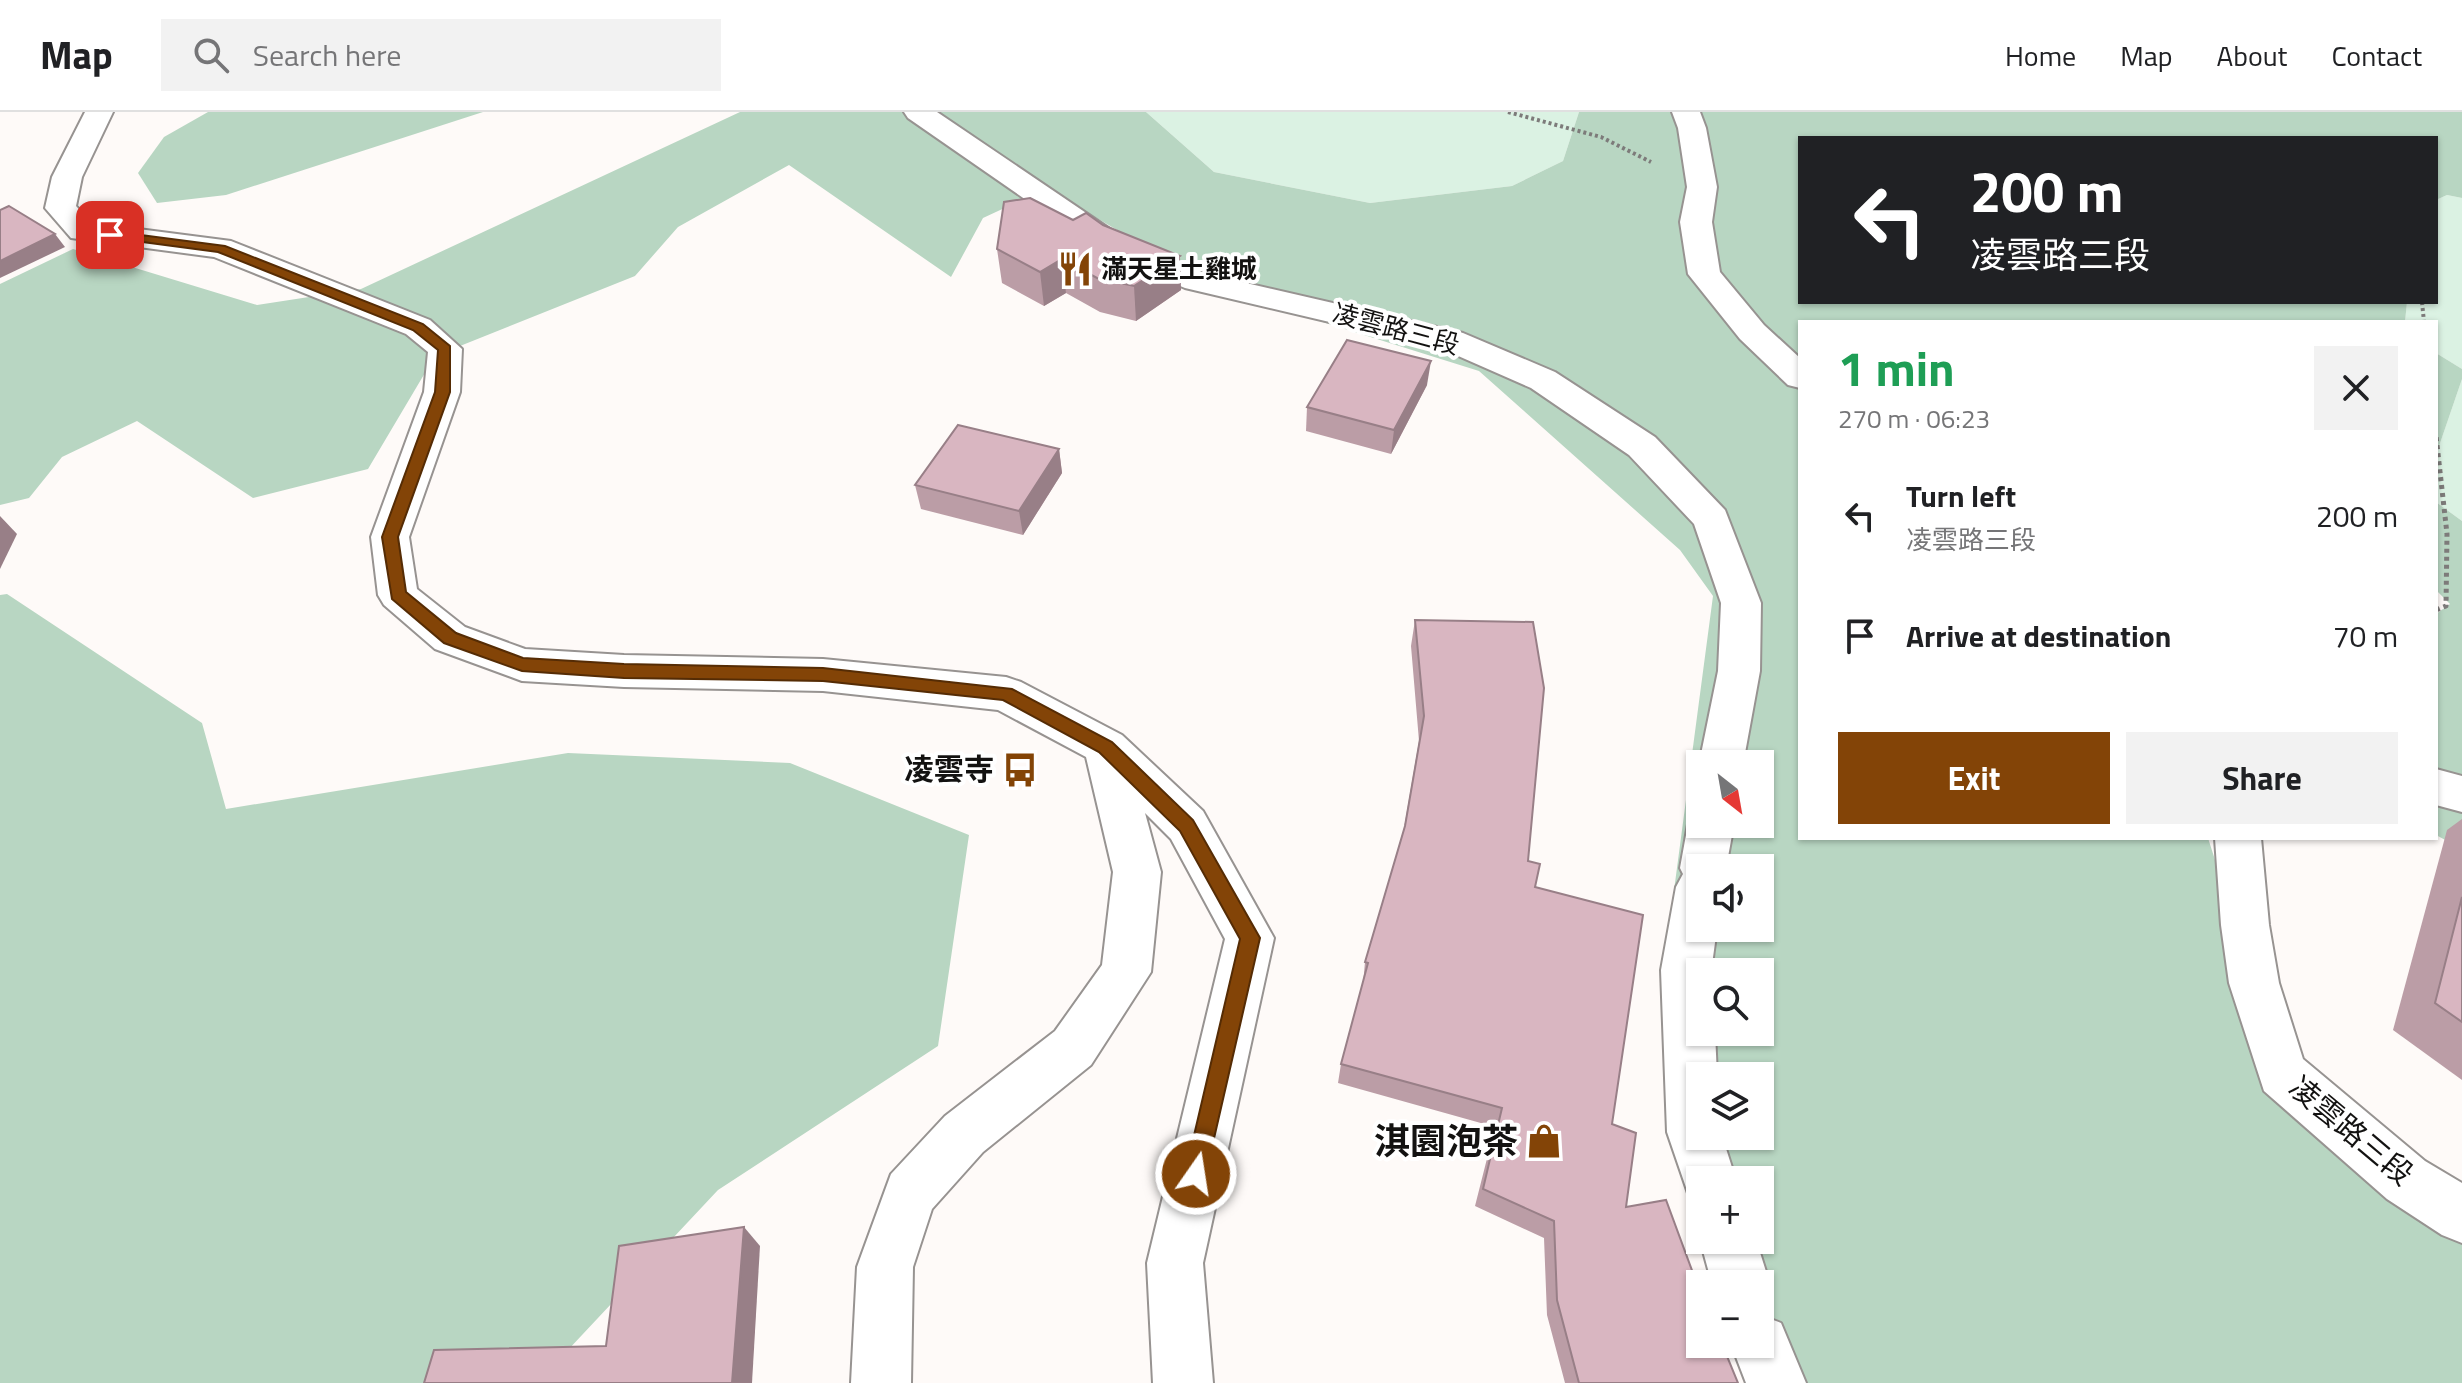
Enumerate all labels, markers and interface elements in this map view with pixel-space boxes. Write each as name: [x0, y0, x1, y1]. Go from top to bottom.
search box: [161, 19, 721, 91]
text: Map: [40, 26, 113, 84]
text: Search here: [253, 32, 402, 78]
icon: search: [189, 33, 233, 77]
text: Home: [2005, 34, 2076, 77]
text: Map: [2120, 34, 2173, 77]
text: About: [2217, 34, 2287, 77]
text: Contact: [2331, 34, 2422, 77]
text: 200 m: [1970, 149, 2123, 234]
icon: left: [1838, 168, 1942, 272]
pin: [76, 201, 144, 269]
icon: arrive: [88, 213, 132, 257]
text: 凌雲路三段: [1970, 227, 2150, 282]
place label: 滿天星土雞城: [1101, 249, 1257, 288]
restaurant icon: 滿天星土雞城: [1056, 250, 1094, 288]
street label: 凌雲路三段: [1328, 293, 1464, 364]
text: 1 min: [1838, 332, 1955, 405]
button: close: [2314, 346, 2398, 430]
text: 270 m · 06:23: [1838, 399, 1990, 438]
text: Turn left: [1906, 473, 2016, 519]
text: 200 m: [2316, 493, 2398, 539]
icon: left: [1838, 494, 1882, 538]
text: 凌雲路三段: [1906, 520, 2036, 559]
text: Arrive at destination: [1906, 613, 2171, 659]
text: 70 m: [2333, 613, 2398, 659]
icon: arrive: [1838, 614, 1882, 658]
button: Exit: [1838, 732, 2110, 824]
button: Share: [2126, 732, 2398, 824]
place label: 凌雲寺: [904, 746, 994, 792]
north arrow: [1686, 750, 1774, 838]
map controls: [1686, 750, 1774, 1358]
bus stop icon: 凌雲寺: [1001, 751, 1039, 789]
button: sound: [1686, 854, 1774, 942]
button: search: [1686, 958, 1774, 1046]
button: layers: [1686, 1062, 1774, 1150]
street label: 凌雲路三段: [2279, 1064, 2424, 1196]
place label: 淇園泡茶: [1374, 1113, 1518, 1168]
shop icon: 淇園泡茶: [1525, 1122, 1563, 1160]
position arrow: [1154, 1132, 1238, 1216]
button: +: [1686, 1166, 1774, 1254]
button: −: [1686, 1270, 1774, 1358]

